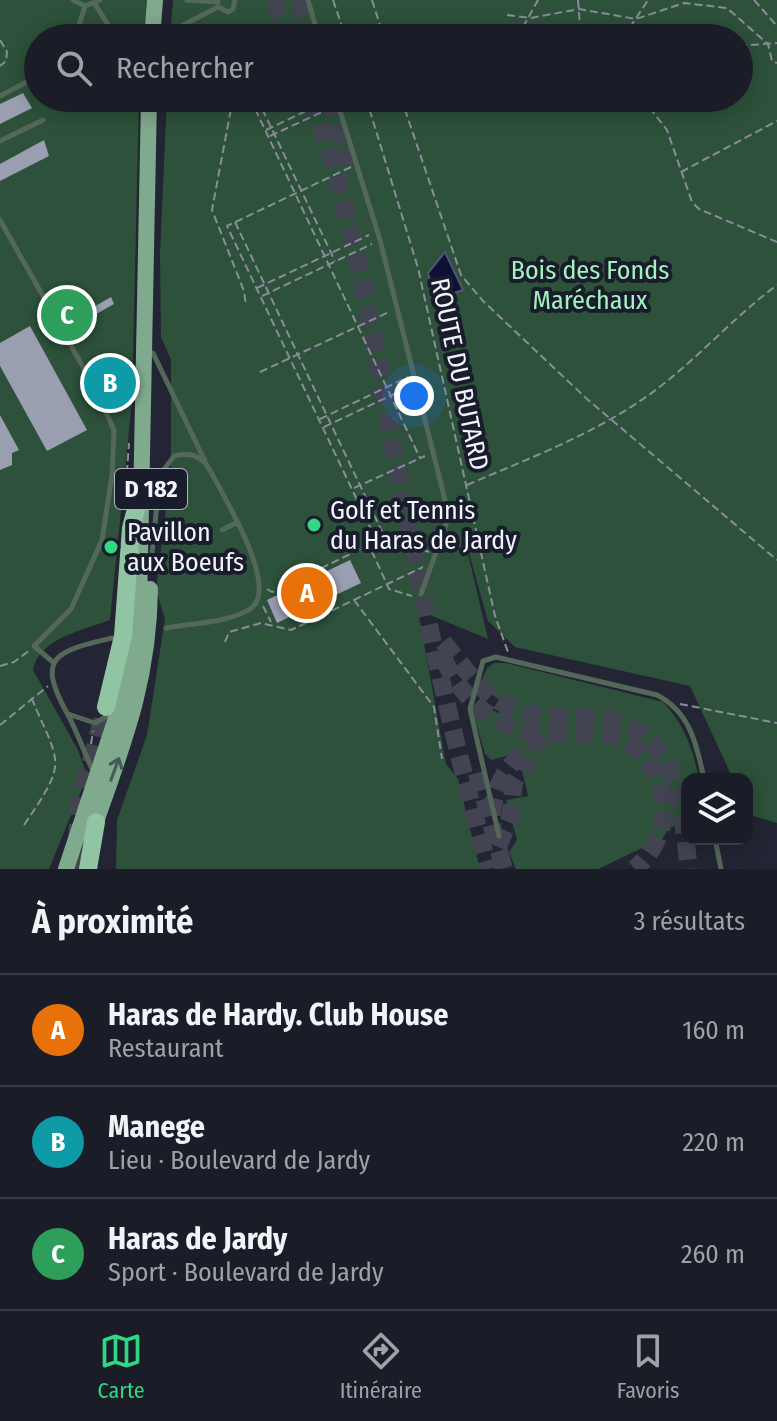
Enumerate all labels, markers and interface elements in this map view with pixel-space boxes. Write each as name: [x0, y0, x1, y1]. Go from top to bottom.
search box: [24, 24, 753, 112]
icon: search: [52, 46, 96, 90]
text: Rechercher: [116, 50, 254, 86]
park label: Bois des Fonds Maréchaux: [511, 255, 669, 316]
street label: ROUTE DU BUTARD: [424, 275, 495, 473]
pin: C: [41, 285, 93, 345]
pin: B: [84, 353, 136, 413]
your location: [394, 376, 434, 416]
road number: D 182: [115, 469, 187, 509]
place label: Golf et Tennis du Haras de Jardy: [330, 495, 517, 556]
marker: Golf et Tennis du Haras de Jardy: [305, 516, 323, 534]
place label: Pavillon aux Boeufs: [127, 517, 244, 578]
marker: Pavillon aux Boeufs: [102, 538, 120, 556]
pin: A: [281, 563, 333, 623]
one-way arrow: [109, 757, 124, 782]
map controls: [681, 773, 753, 845]
button: layers: [681, 773, 753, 845]
text: À proximité: [32, 901, 193, 942]
text: 3 résultats: [634, 906, 745, 937]
text: Haras de Hardy. Club House: [108, 997, 448, 1033]
text: A: [51, 1015, 65, 1046]
text: 160 m: [682, 1015, 745, 1046]
text: Restaurant: [108, 1033, 224, 1064]
text: Manege: [108, 1109, 205, 1145]
text: B: [51, 1127, 65, 1158]
text: 220 m: [682, 1127, 745, 1158]
text: Lieu · Boulevard de Jardy: [108, 1145, 370, 1176]
text: Haras de Jardy: [108, 1221, 287, 1257]
text: C: [51, 1239, 65, 1270]
text: 260 m: [681, 1239, 745, 1270]
text: Sport · Boulevard de Jardy: [108, 1257, 384, 1288]
tab: Carte: [97, 1329, 145, 1404]
tab: Itinéraire: [340, 1329, 422, 1404]
tab: Favoris: [617, 1329, 679, 1404]

